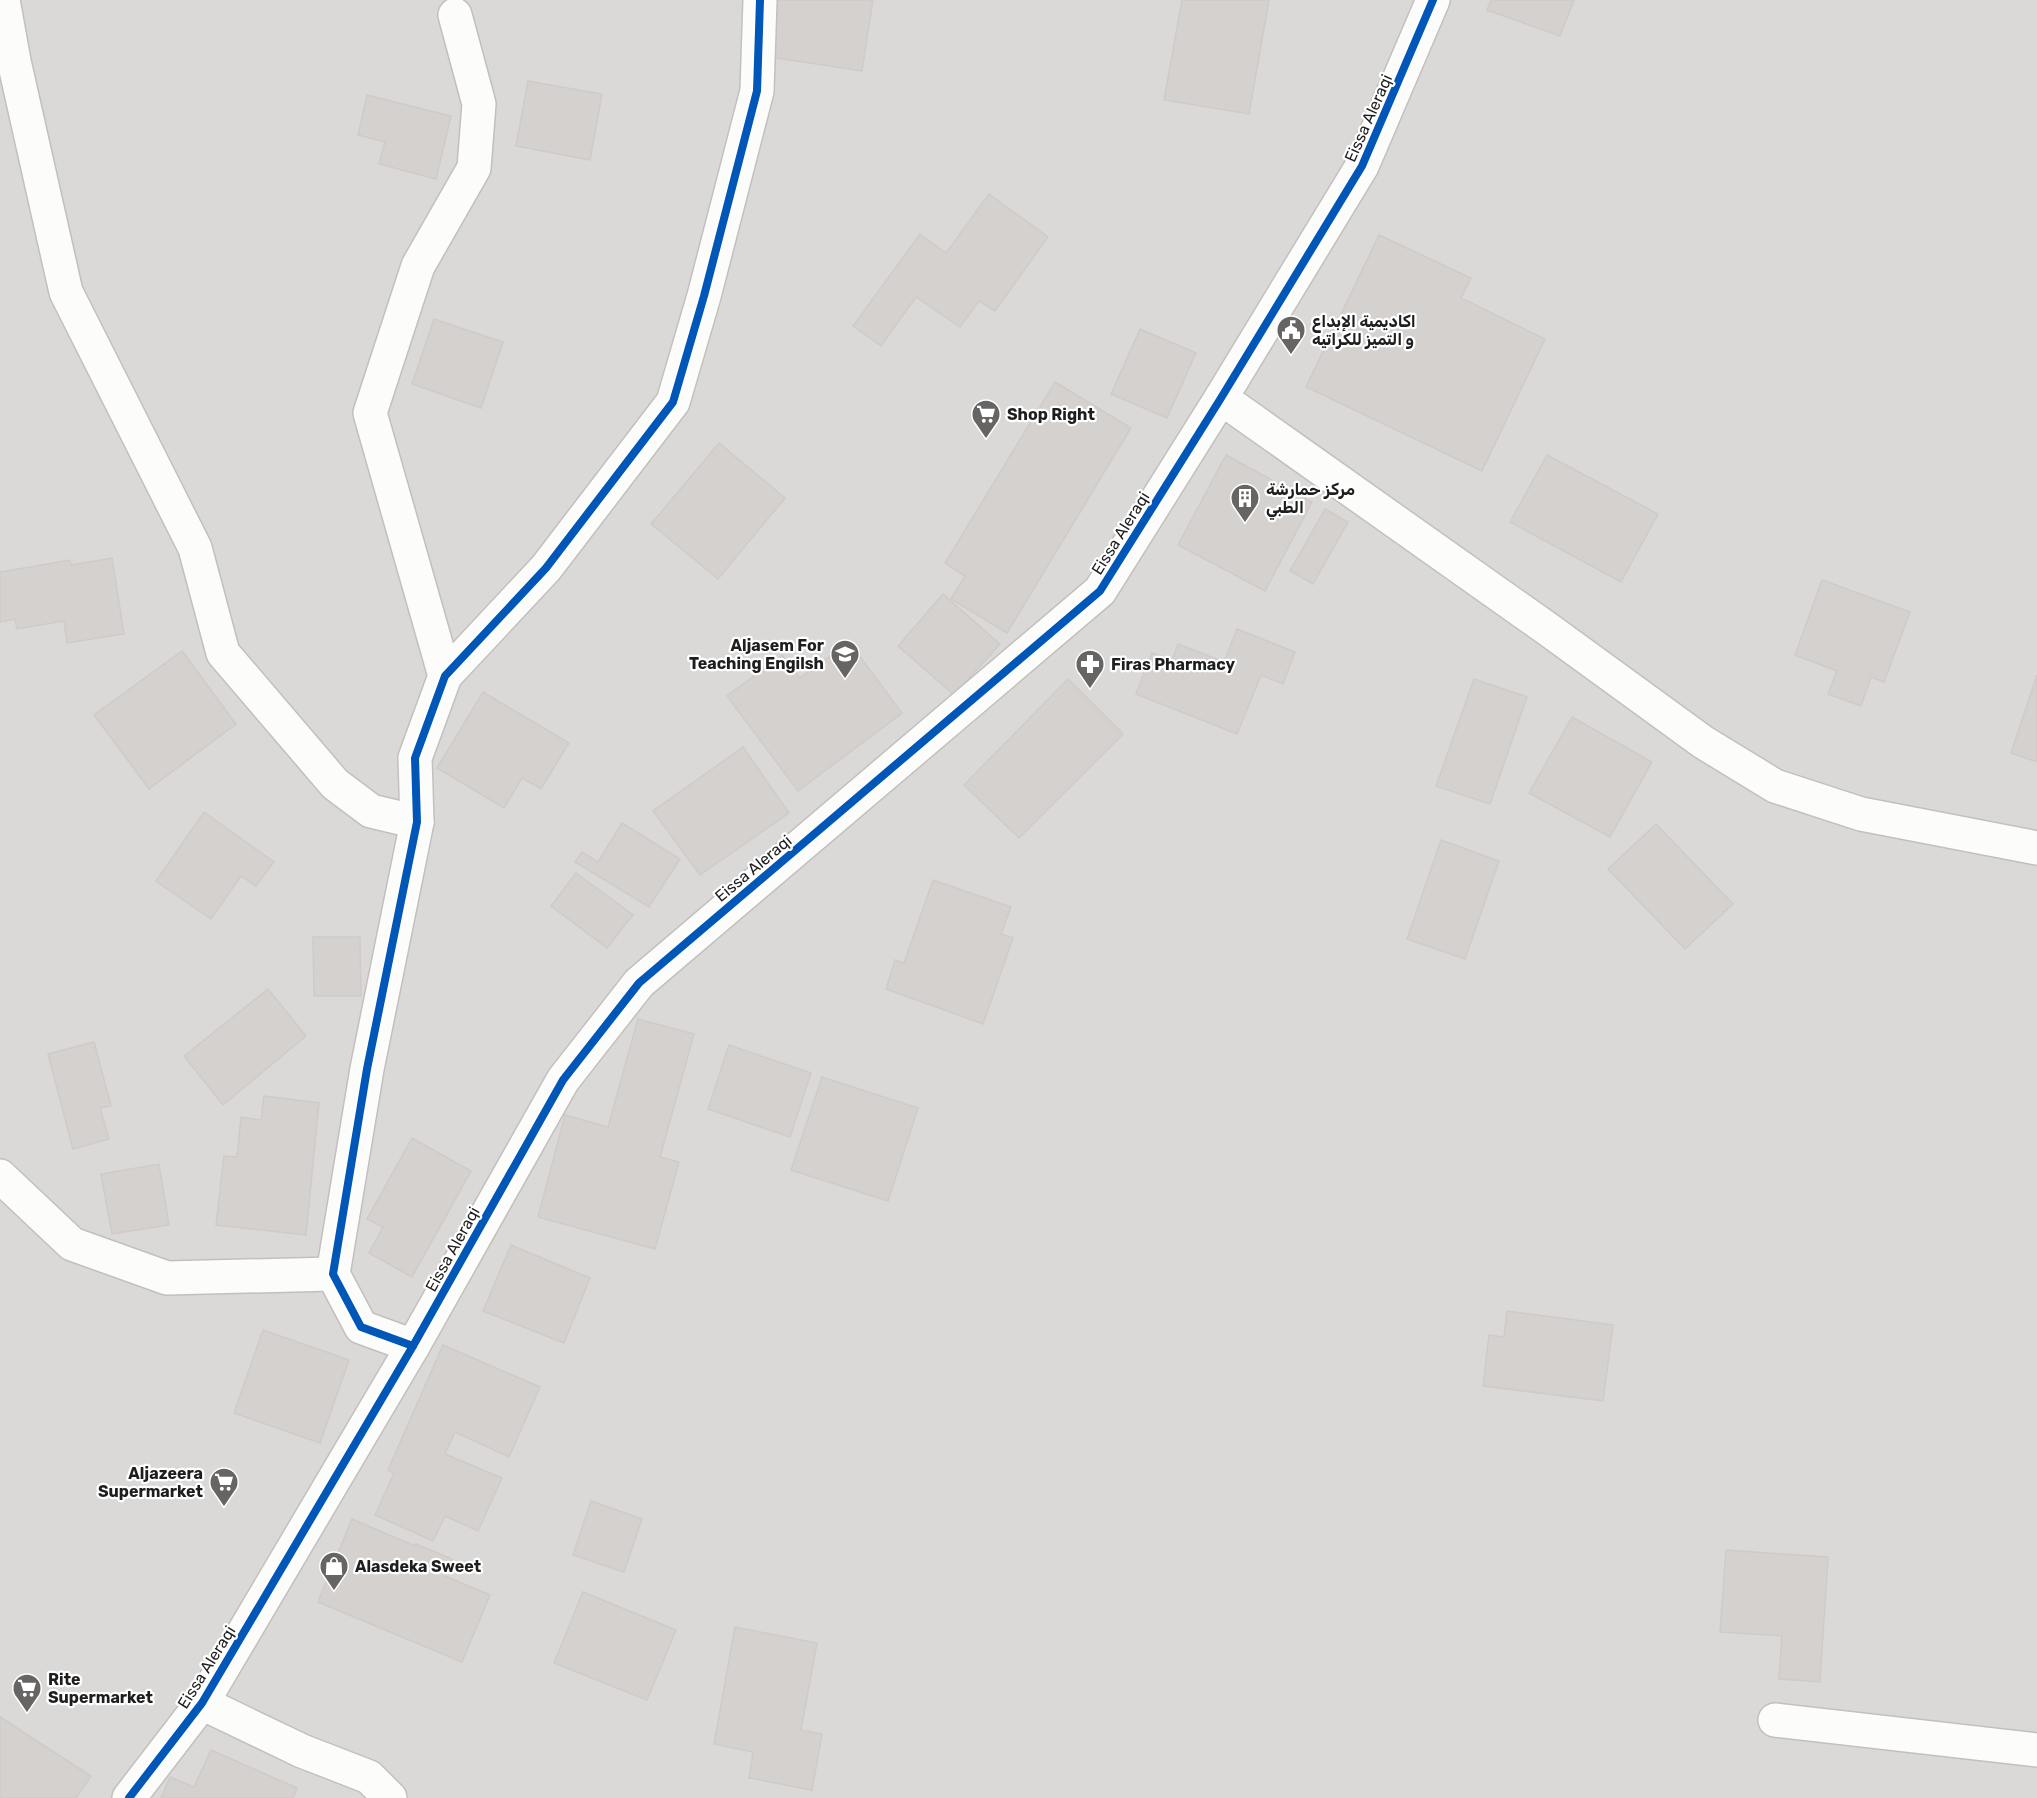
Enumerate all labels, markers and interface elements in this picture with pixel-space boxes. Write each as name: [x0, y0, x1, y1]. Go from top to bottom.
street label: Eissa Aleraqi: [1341, 71, 1396, 165]
place label: اكاديمية الإبداع و التميز للكراتيه: [1312, 312, 1416, 349]
public building icon: اكاديمية الإبداع و التميز للكراتيه: [1275, 314, 1307, 356]
supermarket icon: Shop Right: [970, 398, 1002, 440]
place label: Shop Right: [1007, 405, 1095, 424]
place label: مركز حمارشة الطبي: [1266, 480, 1355, 520]
building icon: مركز حمارشة الطبي: [1229, 482, 1261, 524]
street label: Eissa Aleraqi: [1087, 488, 1153, 578]
place label: Aljasem For Teaching Engilsh: [689, 636, 825, 673]
school or university icon: Aljasem For Teaching Engilsh: [829, 638, 861, 680]
pharmacy icon: Firas Pharmacy: [1074, 648, 1106, 690]
place label: Firas Pharmacy: [1111, 655, 1235, 674]
street label: Eissa Aleraqi: [711, 831, 795, 906]
street label: Eissa Aleraqi: [421, 1204, 484, 1295]
place label: Aljazeera Supermarket: [98, 1464, 204, 1501]
supermarket icon: Aljazeera Supermarket: [208, 1466, 240, 1508]
shop icon: Alasdeka Sweet: [318, 1550, 350, 1592]
place label: Alasdeka Sweet: [355, 1557, 482, 1576]
street label: Eissa Aleraqi: [173, 1622, 239, 1712]
place label: Rite Supermarket: [48, 1670, 154, 1707]
supermarket icon: Rite Supermarket: [11, 1672, 43, 1714]

